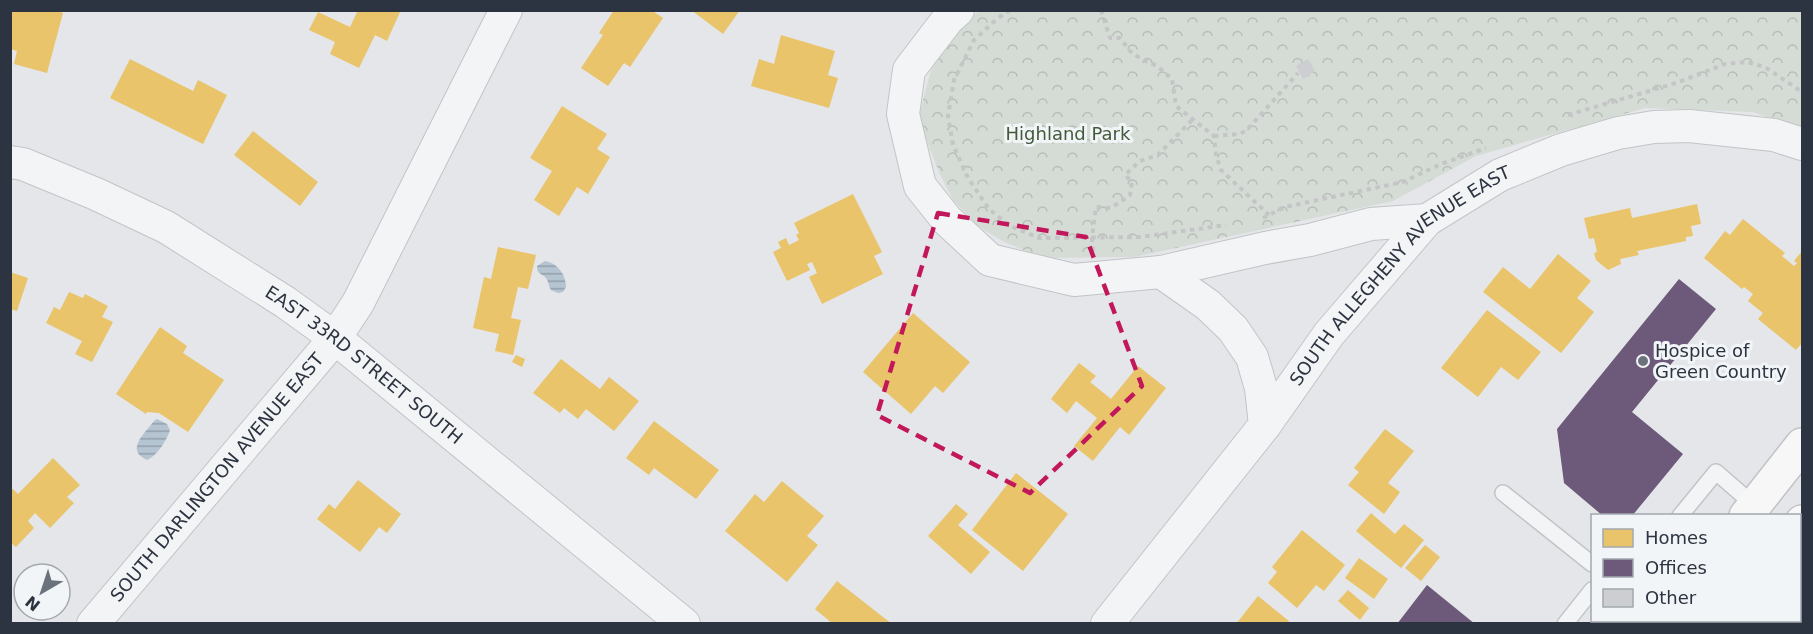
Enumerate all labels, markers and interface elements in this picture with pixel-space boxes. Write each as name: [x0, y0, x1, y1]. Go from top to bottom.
park label: Highland Park: [1006, 123, 1131, 144]
street label: SOUTH ALLEGHENY AVENUE EAST: [1285, 161, 1514, 389]
street label: EAST 33RD STREET SOUTH: [262, 281, 467, 448]
place label: Hospice of Green Country: [1655, 340, 1787, 382]
street label: SOUTH DARLINGTON AVENUE EAST: [106, 348, 328, 606]
marker: Hospice of Green Country: [1636, 354, 1650, 368]
legend: [1591, 514, 1801, 622]
text: Homes: [1645, 527, 1708, 548]
text: Offices: [1645, 557, 1707, 578]
north arrow: [12, 562, 72, 622]
text: Other: [1645, 587, 1697, 608]
text: N: [22, 592, 44, 615]

